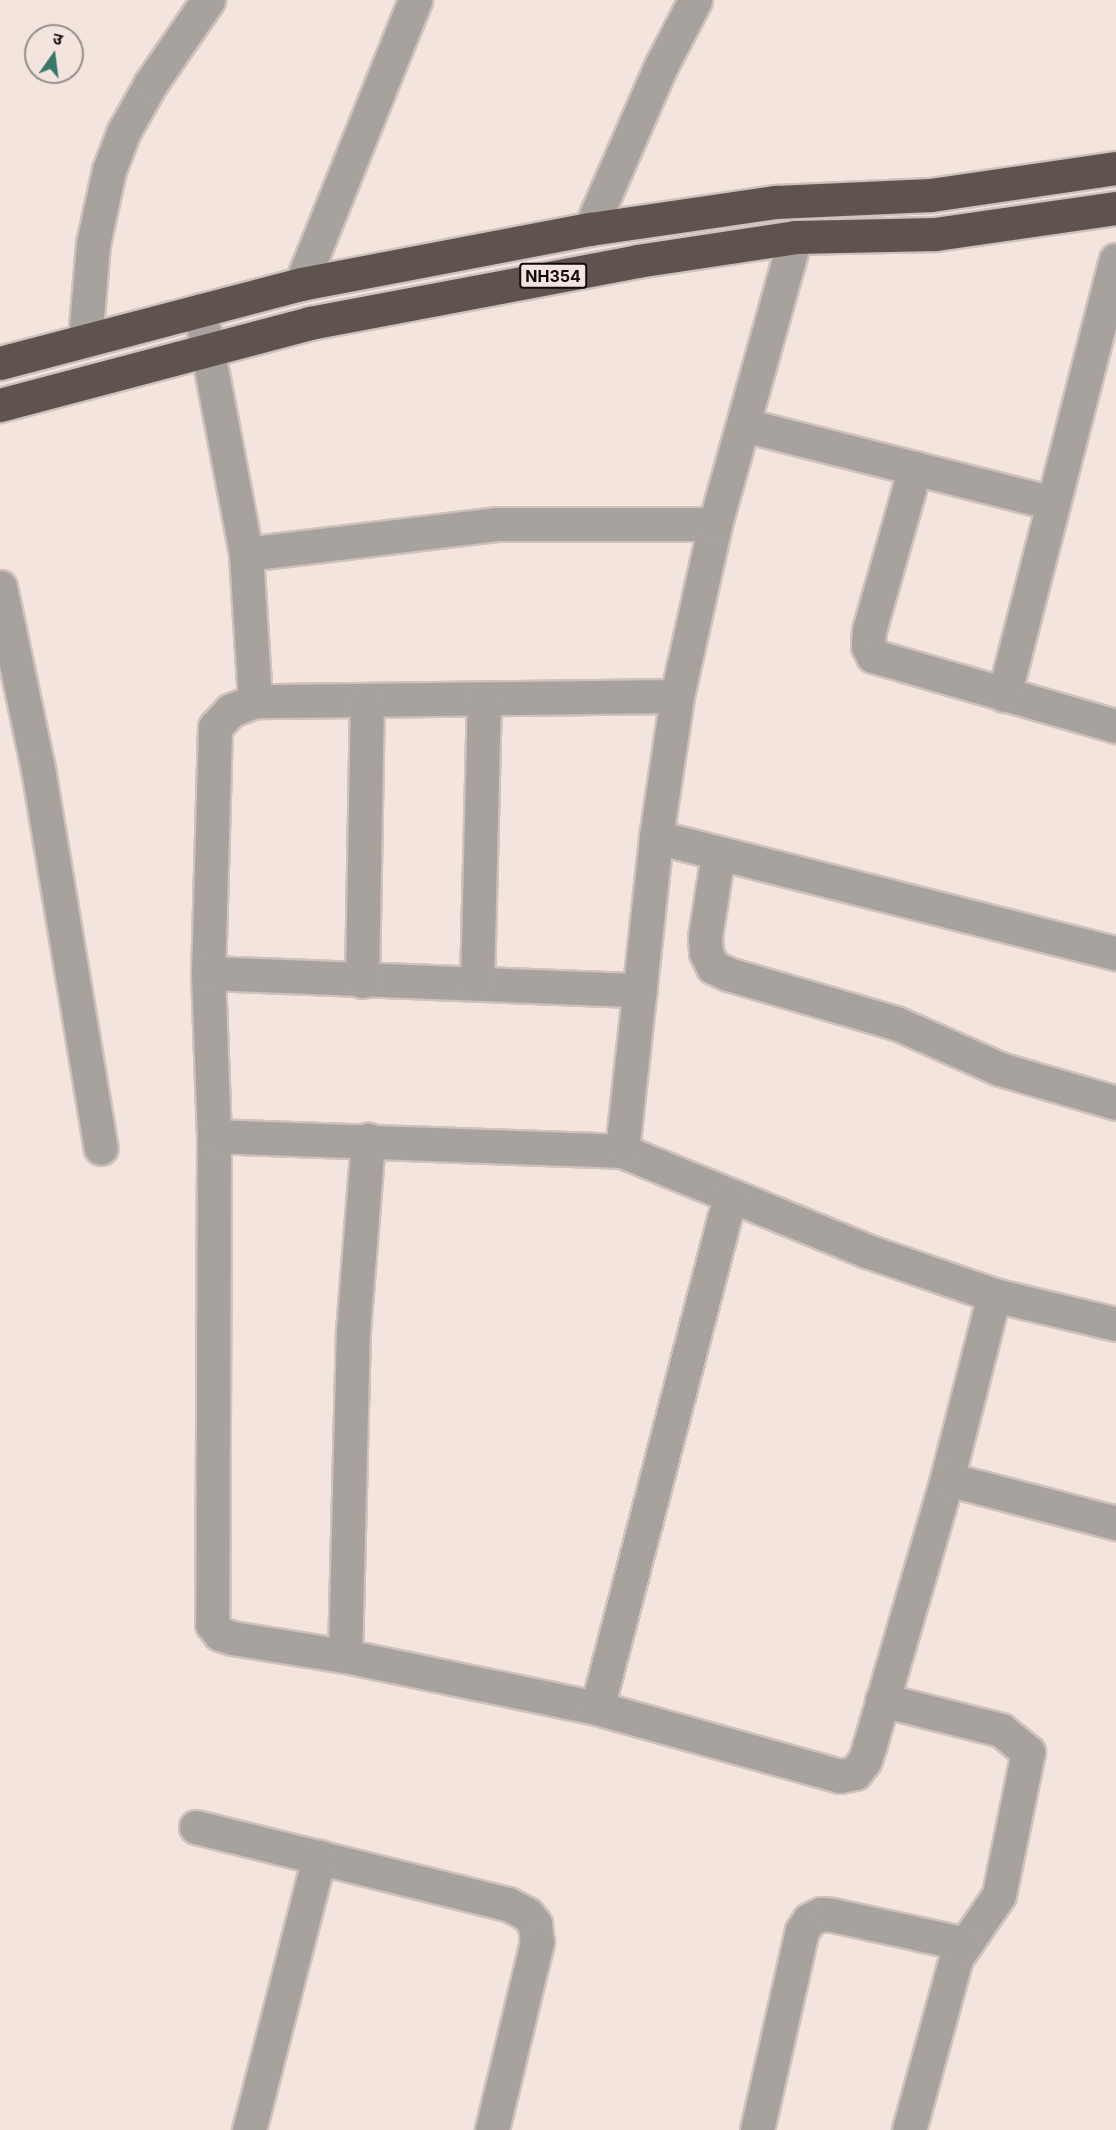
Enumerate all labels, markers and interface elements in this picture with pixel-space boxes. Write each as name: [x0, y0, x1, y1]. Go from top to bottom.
north arrow: [24, 24, 84, 84]
text: उ: [51, 28, 65, 49]
road number: NH354: [518, 263, 588, 289]

